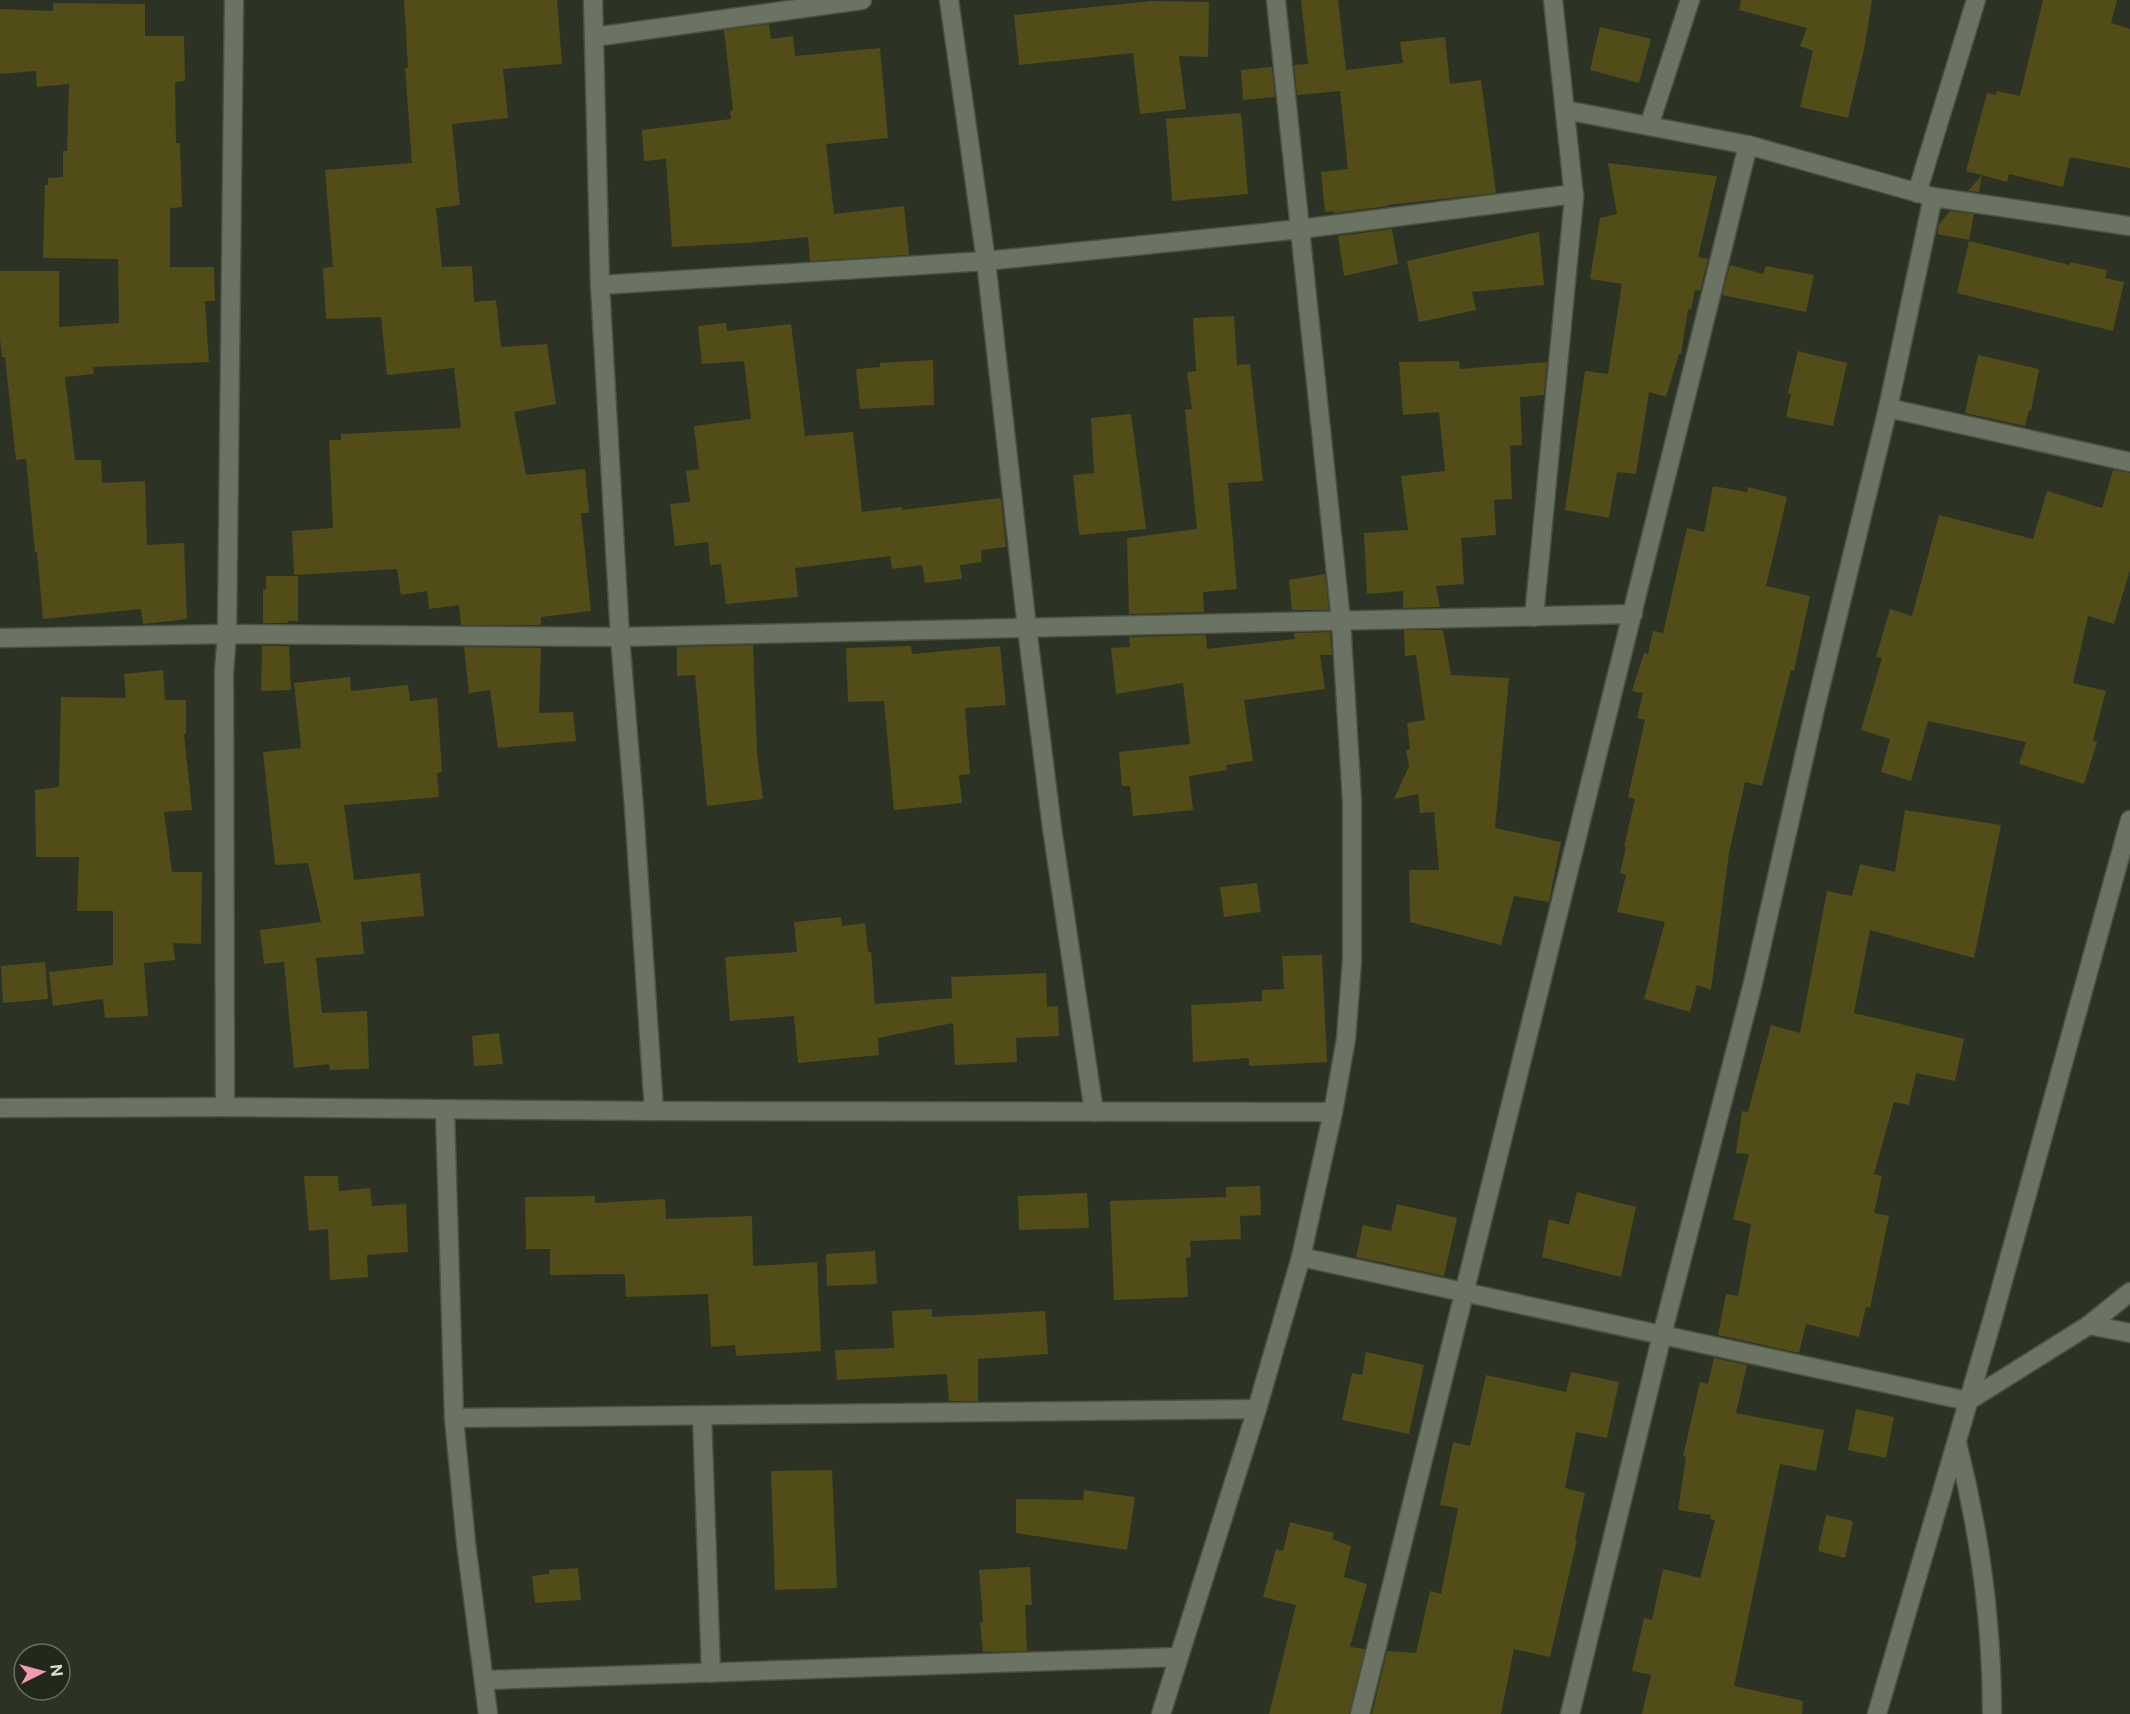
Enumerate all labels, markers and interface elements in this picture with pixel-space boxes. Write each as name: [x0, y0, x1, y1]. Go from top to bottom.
north arrow: [12, 1642, 72, 1702]
text: N: [46, 1663, 67, 1678]

